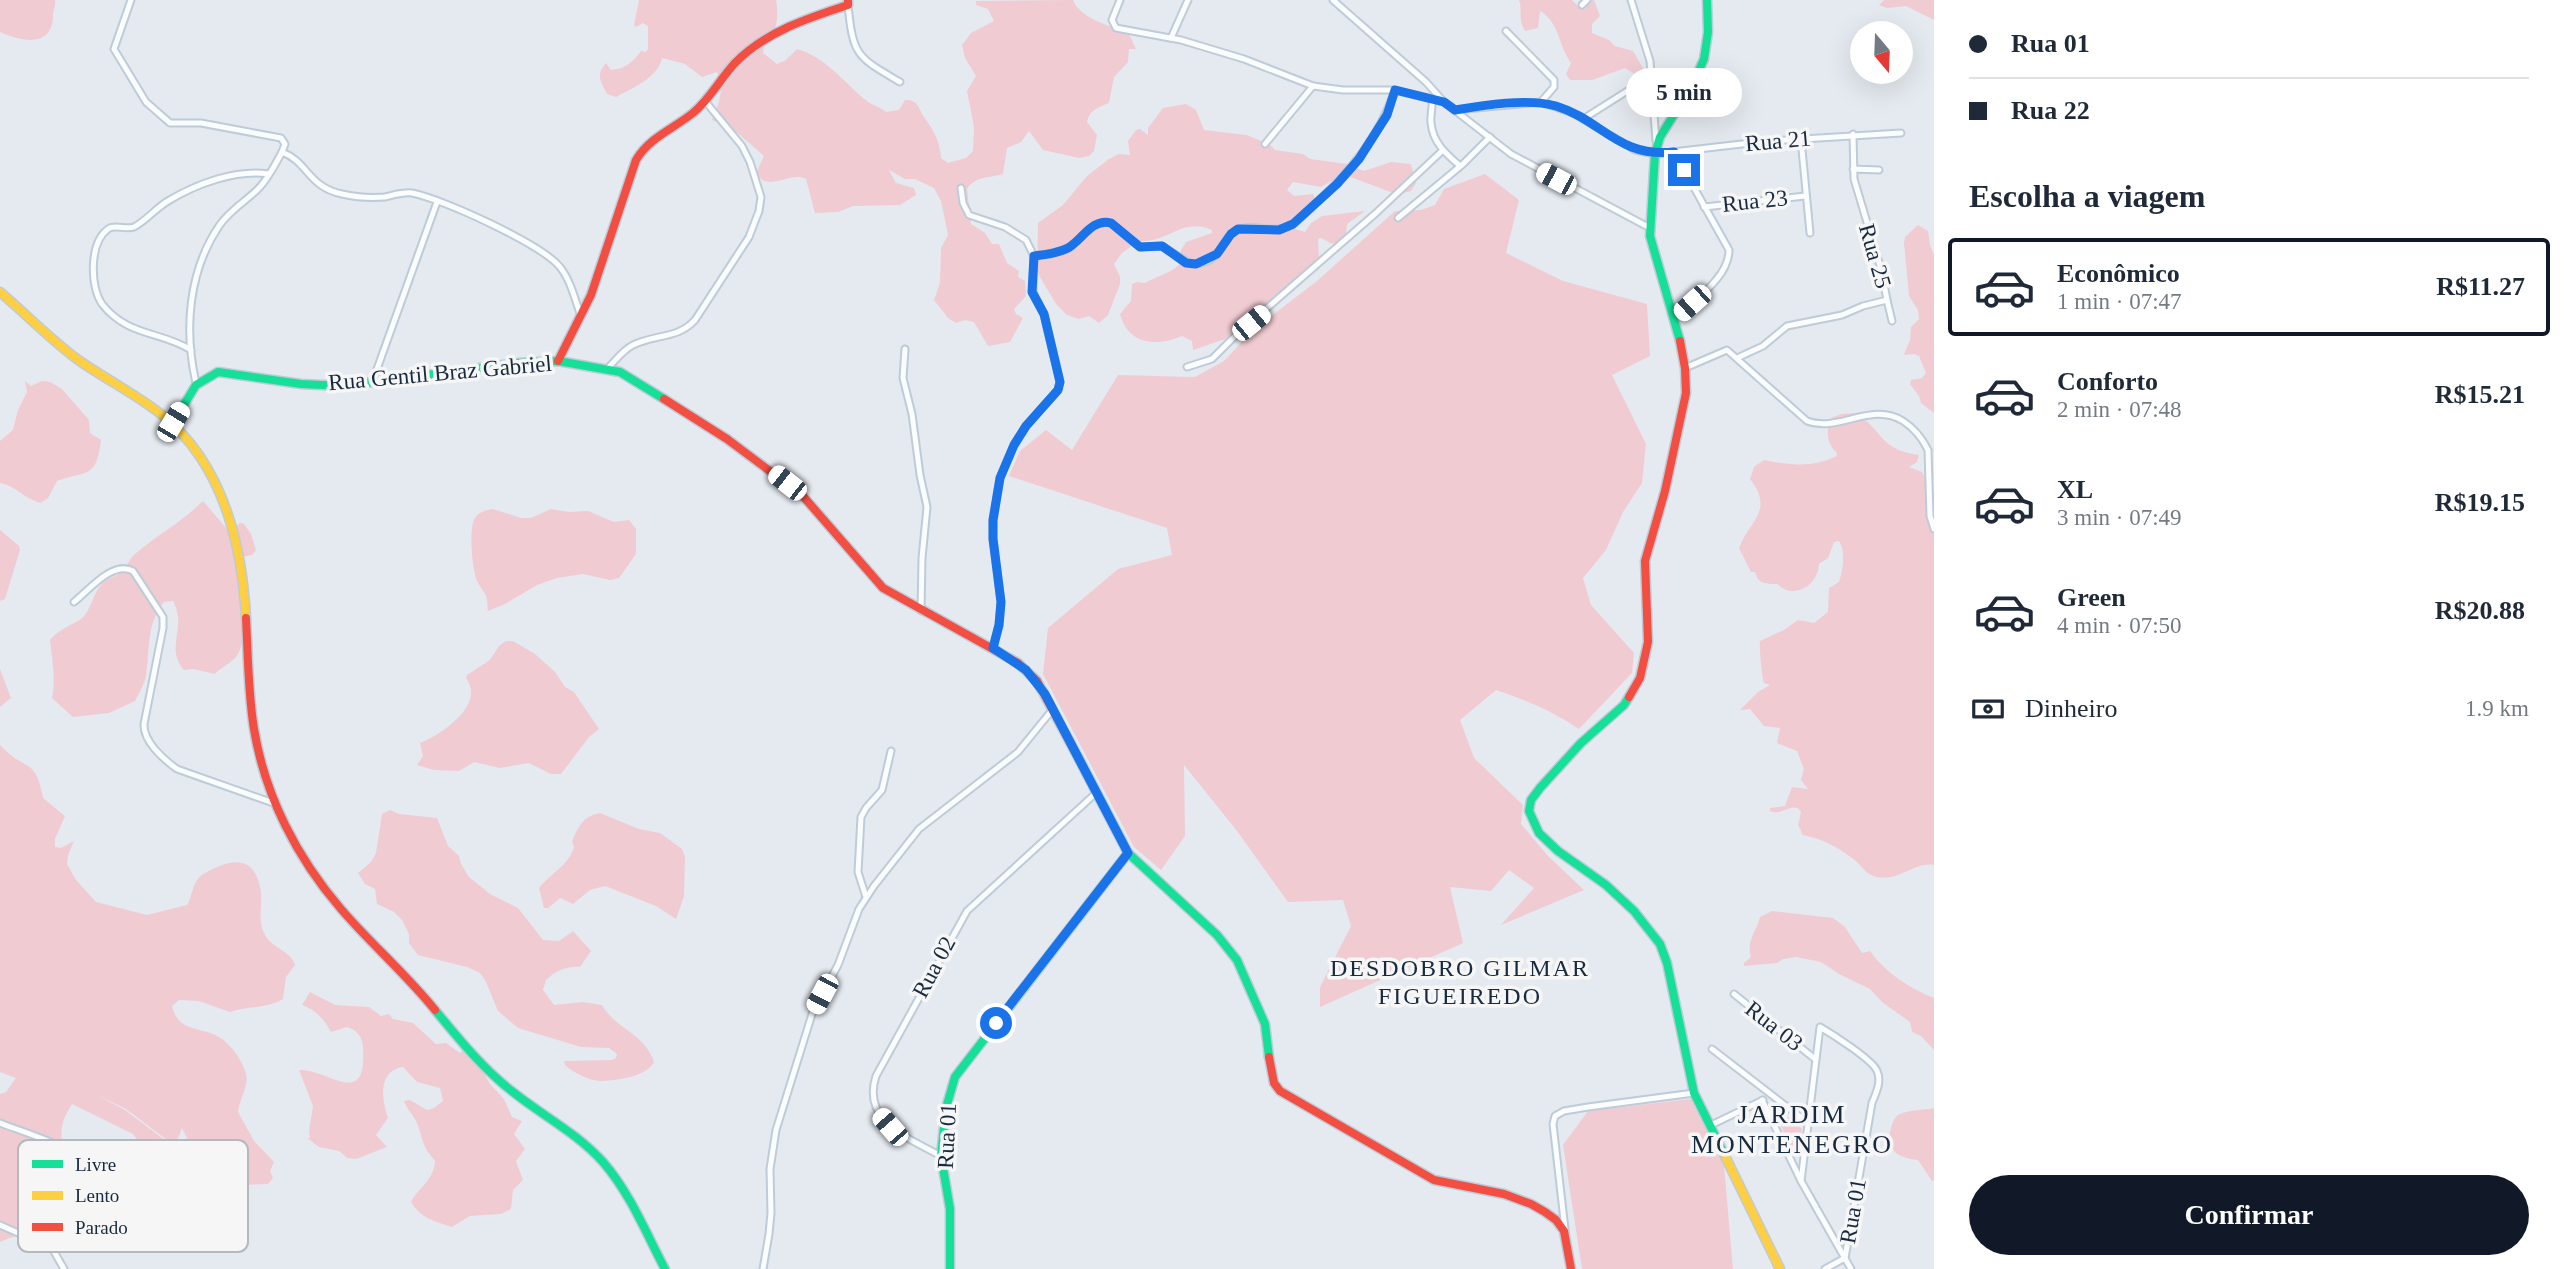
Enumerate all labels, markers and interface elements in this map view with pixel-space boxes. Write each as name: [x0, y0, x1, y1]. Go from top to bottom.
north arrow: [1850, 21, 1913, 84]
map controls: [1850, 21, 1913, 84]
text: Rua 01: [2011, 29, 2090, 58]
callout: 5 min: [1626, 68, 1742, 118]
text: 5 min: [1656, 80, 1712, 105]
text: Rua 22: [2011, 96, 2090, 125]
street label: Rua 21: [1744, 126, 1812, 156]
route end: [1668, 154, 1700, 186]
car: [1533, 160, 1580, 198]
text: Escolha a viagem: [1969, 178, 2205, 214]
street label: Rua 23: [1721, 185, 1789, 217]
street label: Rua 25: [1854, 221, 1896, 291]
icon: car: [1973, 256, 2036, 319]
text: Econômico: [2057, 259, 2180, 288]
text: R$11.27: [2436, 272, 2525, 301]
car: [1670, 281, 1715, 325]
text: 1 min · 07:47: [2057, 289, 2182, 314]
car: [1229, 302, 1274, 344]
street label: Rua Gentil Braz Gabriel: [327, 351, 553, 395]
icon: car: [1973, 364, 2036, 427]
text: Conforto: [2057, 367, 2158, 396]
text: R$15.21: [2435, 380, 2525, 409]
text: 2 min · 07:48: [2057, 397, 2182, 422]
car: [154, 399, 193, 445]
car: [764, 462, 811, 504]
icon: car: [1973, 472, 2036, 535]
text: XL: [2057, 475, 2093, 504]
text: R$19.15: [2435, 488, 2525, 517]
text: 3 min · 07:49: [2057, 505, 2182, 530]
icon: car: [1973, 580, 2036, 643]
text: Green: [2057, 583, 2126, 612]
text: R$20.88: [2435, 596, 2525, 625]
text: 4 min · 07:50: [2057, 613, 2182, 638]
icon: cash: [1969, 690, 2007, 728]
text: Dinheiro: [2025, 694, 2117, 723]
text: 1.9 km: [2465, 696, 2529, 721]
street label: Rua 02: [908, 932, 960, 1002]
district label: DESDOBRO GILMAR FIGUEIREDO: [1330, 955, 1590, 1009]
car: [803, 971, 842, 1017]
street label: Rua 03: [1740, 996, 1808, 1056]
route start: [980, 1007, 1012, 1039]
district label: JARDIM MONTENEGRO: [1691, 1100, 1893, 1159]
street label: Rua 01: [933, 1102, 961, 1170]
car: [869, 1104, 912, 1150]
legend: [18, 1140, 248, 1252]
text: Livre: [75, 1154, 116, 1175]
button: Confirmar: [1969, 1175, 2529, 1255]
street label: Rua 01: [1835, 1176, 1871, 1246]
text: Lento: [75, 1185, 119, 1206]
text: Parado: [75, 1217, 128, 1238]

